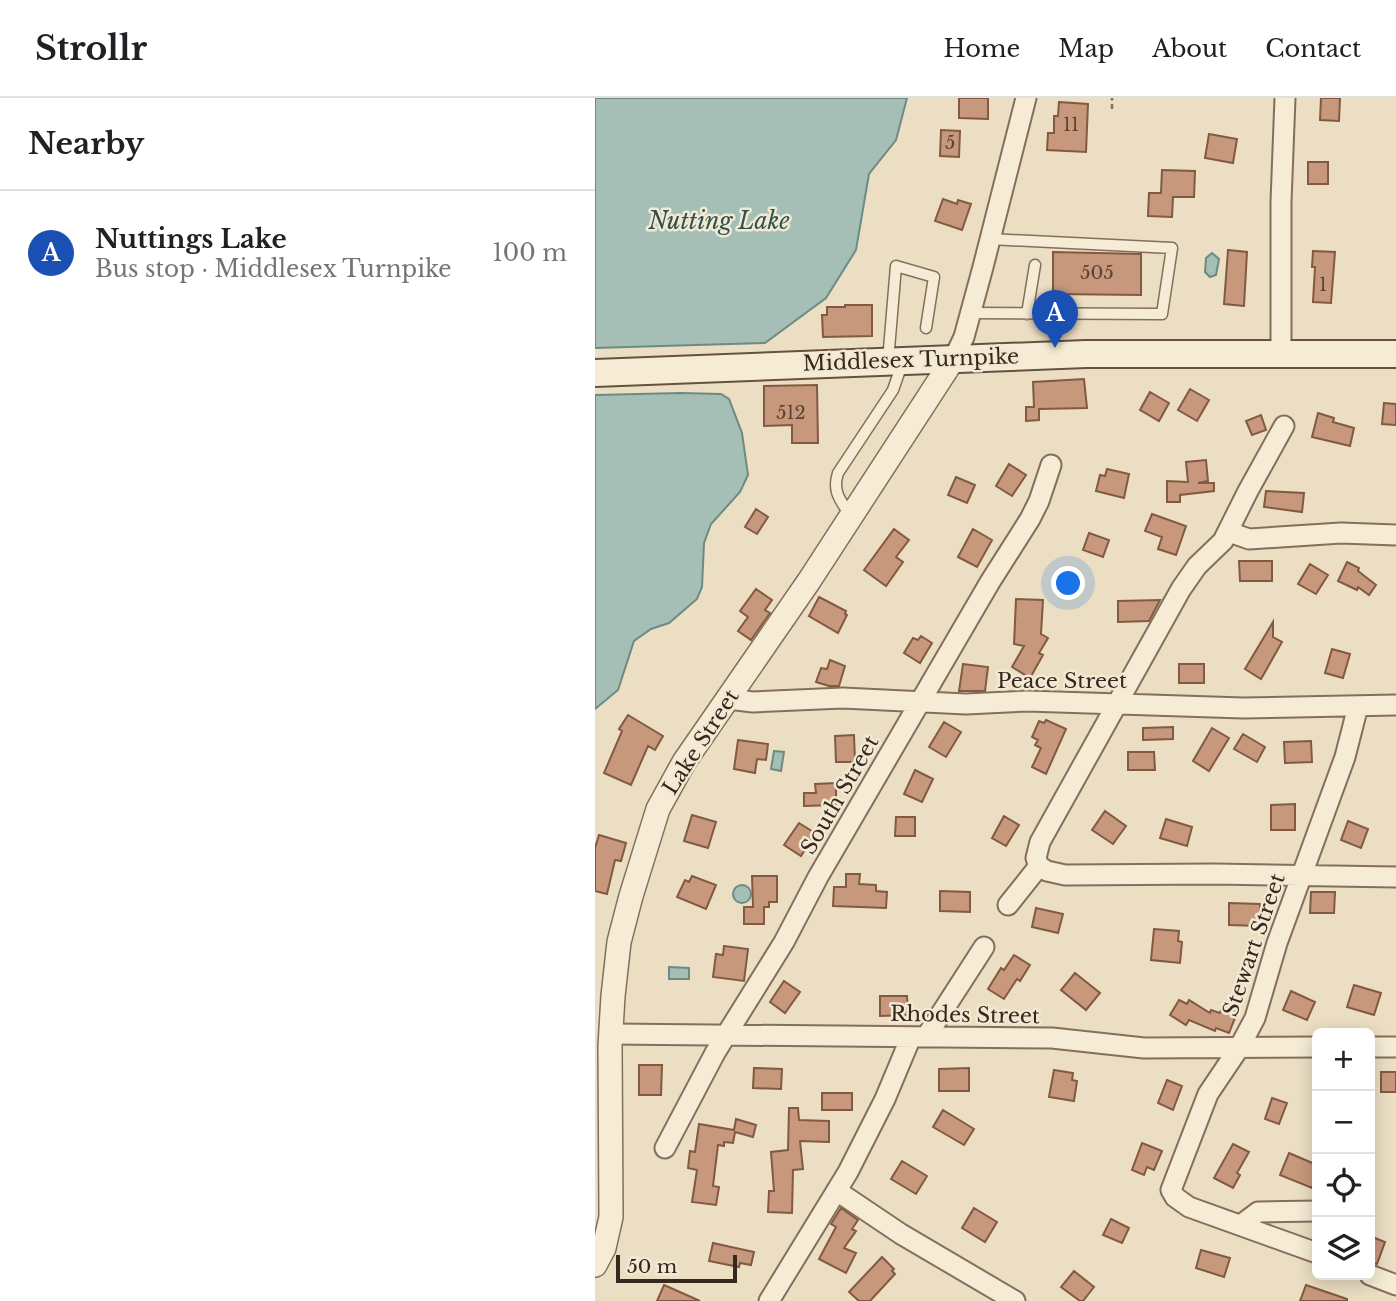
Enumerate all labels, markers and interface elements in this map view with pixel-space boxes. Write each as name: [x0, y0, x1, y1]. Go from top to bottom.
text: Strollr: [35, 28, 147, 69]
text: Home: [944, 34, 1020, 63]
text: Map: [1058, 34, 1114, 63]
text: About: [1152, 34, 1227, 63]
text: Contact: [1265, 34, 1361, 63]
house number: 11: [1063, 114, 1079, 136]
text: Nearby: [28, 125, 144, 162]
house number: 5: [945, 132, 955, 154]
water label: Nutting Lake: [647, 207, 790, 235]
text: Nuttings Lake: [95, 223, 287, 255]
text: A: [42, 239, 60, 267]
text: 100 m: [493, 239, 567, 267]
text: Bus stop · Middlesex Turnpike: [95, 255, 452, 283]
house number: 505: [1080, 262, 1114, 284]
house number: 1: [1319, 274, 1327, 296]
pin: A: [1032, 290, 1078, 348]
street label: Middlesex Turnpike: [802, 343, 1020, 377]
house number: 512: [776, 402, 806, 424]
your location: [1051, 566, 1085, 600]
street label: Peace Street: [997, 668, 1127, 694]
street label: Lake Street: [657, 684, 745, 800]
street label: South Street: [796, 731, 885, 859]
street label: Stewart Street: [1217, 870, 1291, 1020]
street label: Rhodes Street: [890, 1001, 1040, 1029]
map controls: [1312, 1028, 1375, 1280]
button: +: [1312, 1028, 1375, 1091]
button: −: [1312, 1091, 1375, 1154]
button: locate: [1312, 1154, 1375, 1217]
button: layers: [1312, 1217, 1375, 1280]
scale bar: [616, 1252, 737, 1284]
text: 50 m: [627, 1255, 677, 1278]

